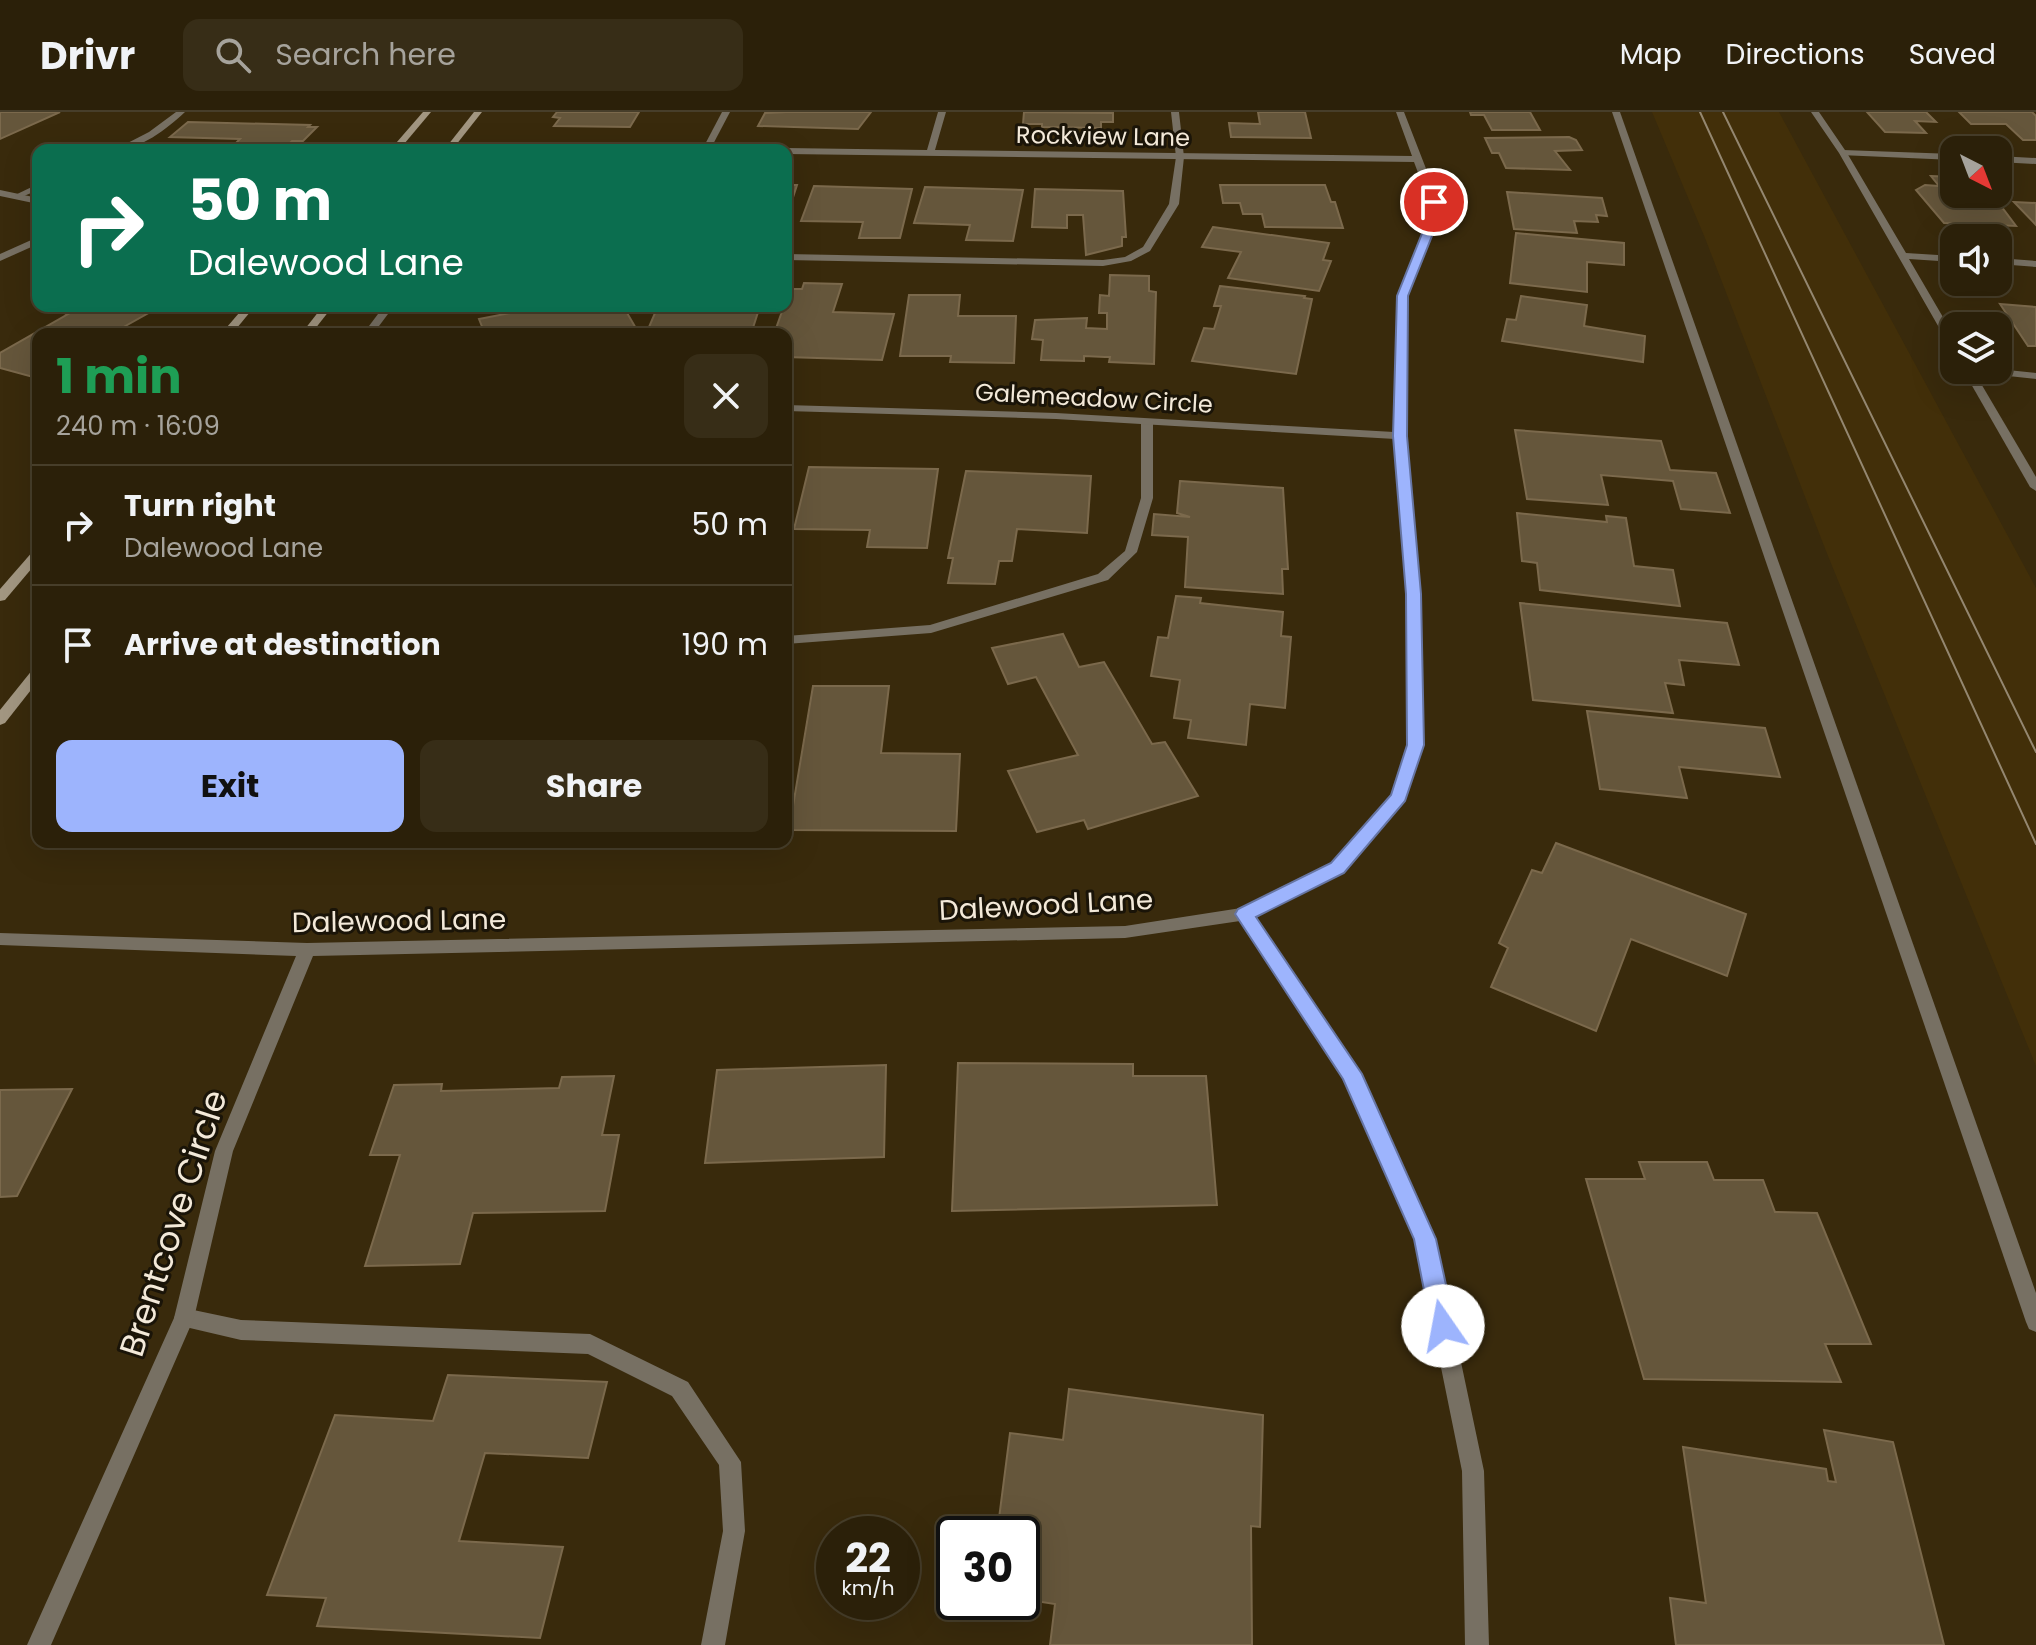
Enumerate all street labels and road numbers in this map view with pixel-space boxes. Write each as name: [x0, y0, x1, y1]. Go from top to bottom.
street label: Rockview Lane: [1016, 118, 1190, 154]
street label: Galemeadow Circle: [974, 375, 1214, 421]
street label: Dalewood Lane: [938, 880, 1154, 930]
street label: Dalewood Lane: [291, 900, 507, 942]
street label: Brentcove Circle: [107, 1084, 239, 1362]

